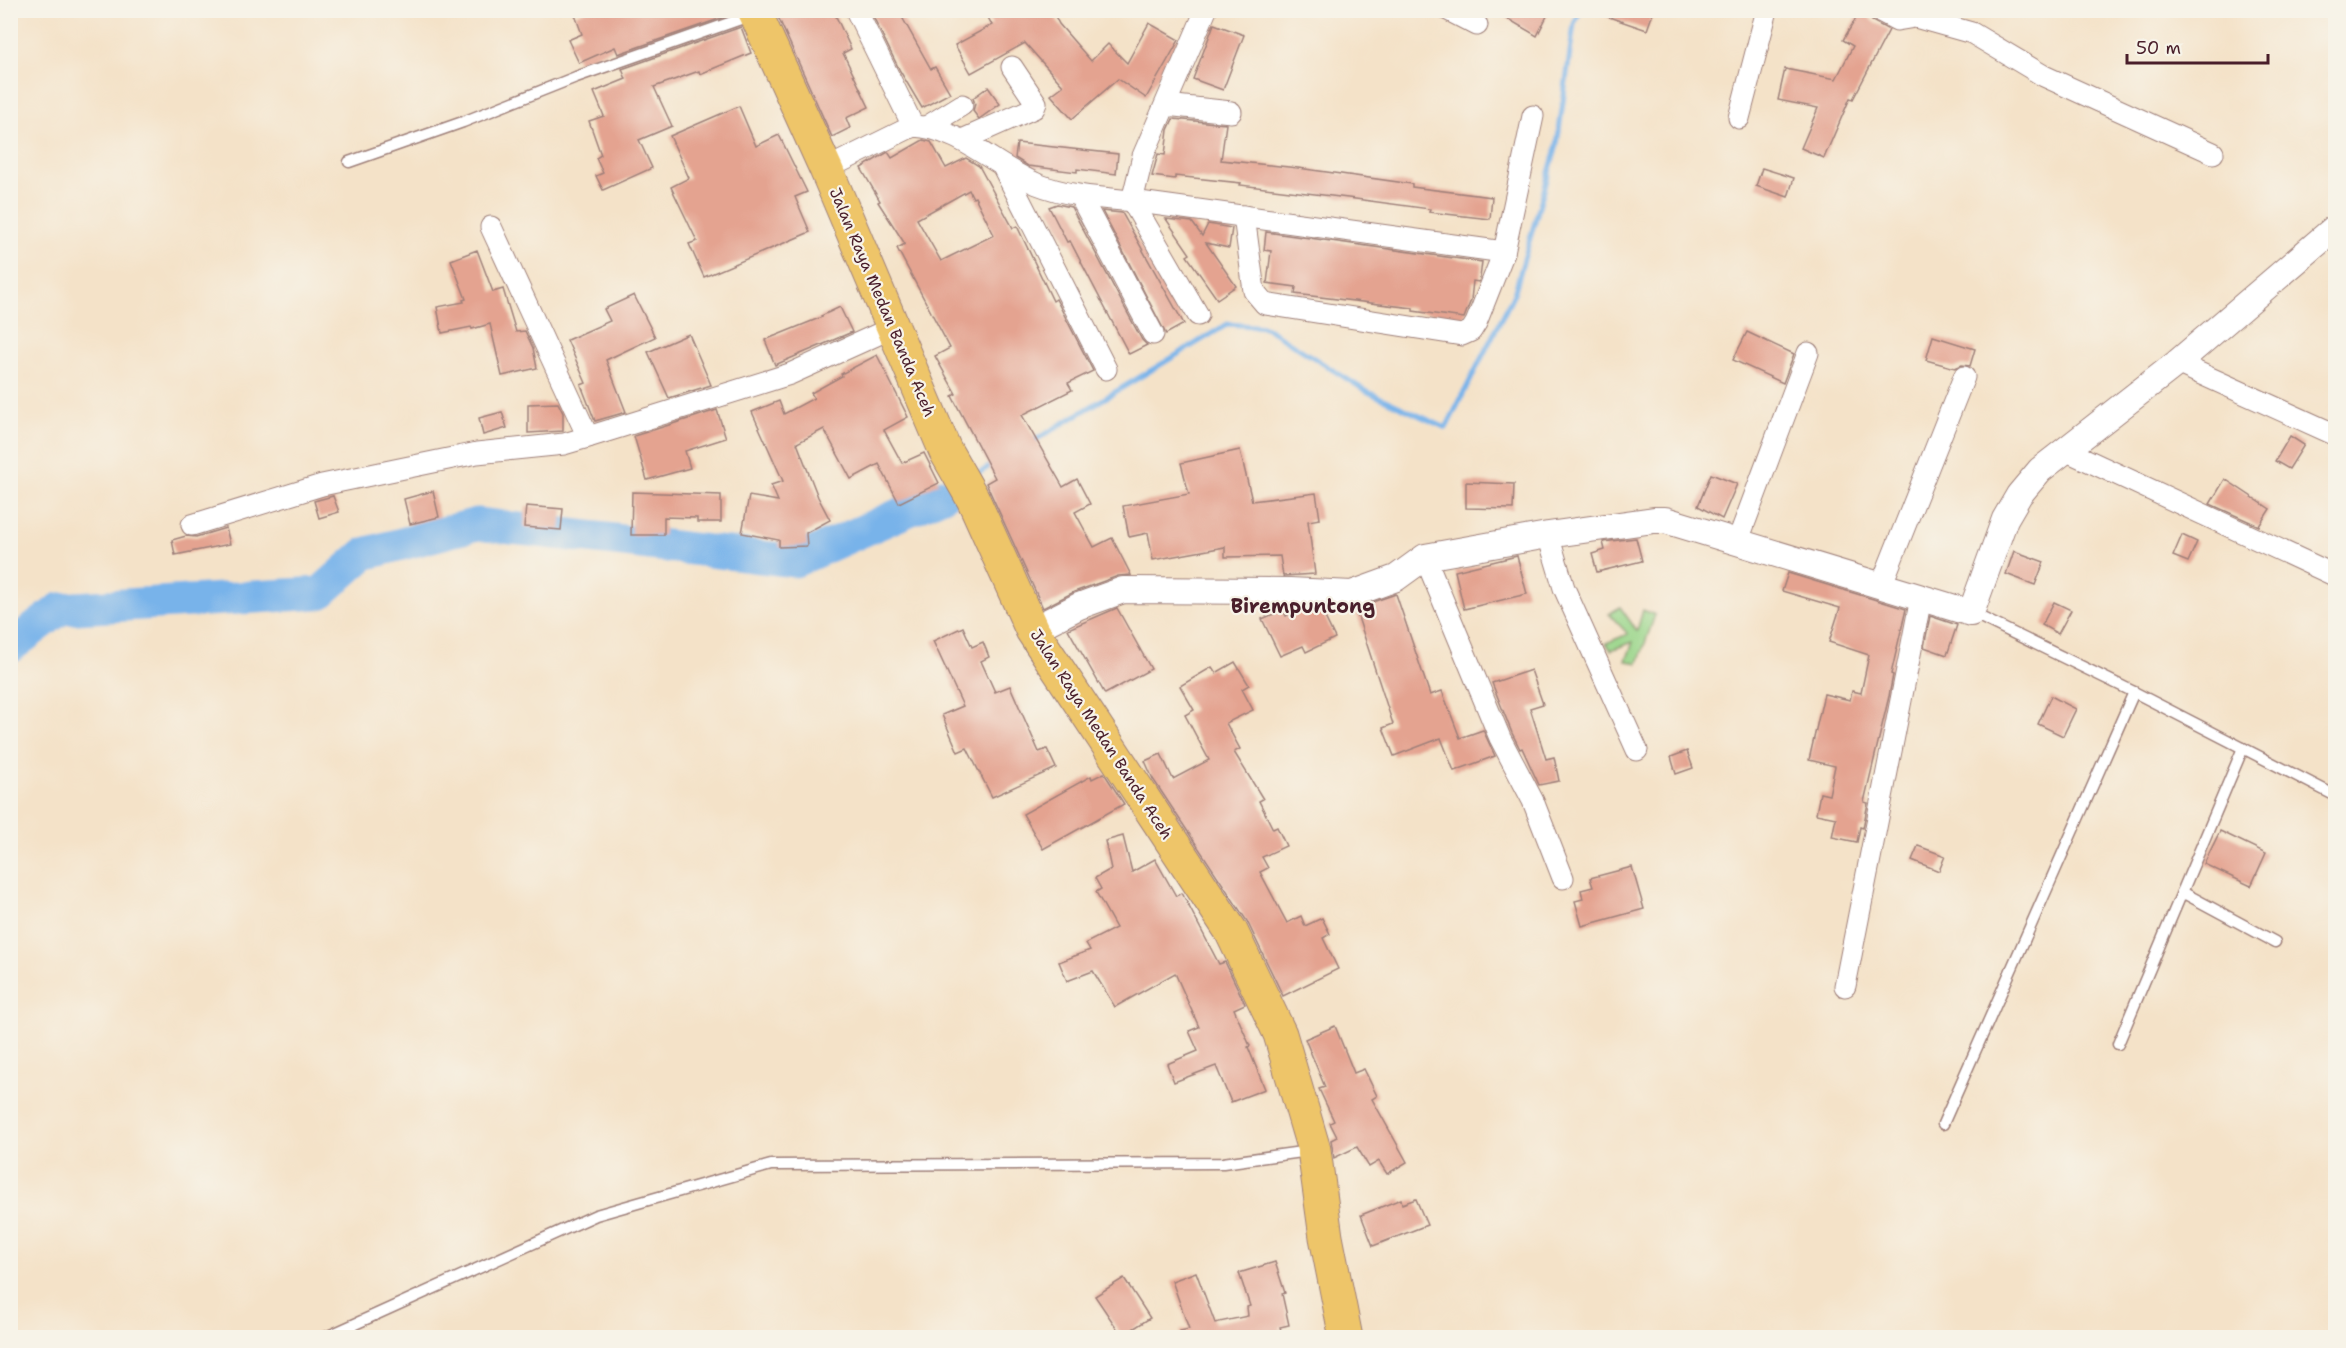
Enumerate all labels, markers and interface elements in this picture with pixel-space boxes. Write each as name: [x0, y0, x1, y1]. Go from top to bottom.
scale bar: [2127, 27, 2268, 65]
text: 50 m: [2136, 36, 2181, 60]
street label: Jalan Raya Medan Banda Aceh: [825, 185, 940, 420]
district label: Birempuntong: [1231, 593, 1375, 619]
street label: Jalan Raya Medan Banda Aceh: [1026, 625, 1178, 843]

